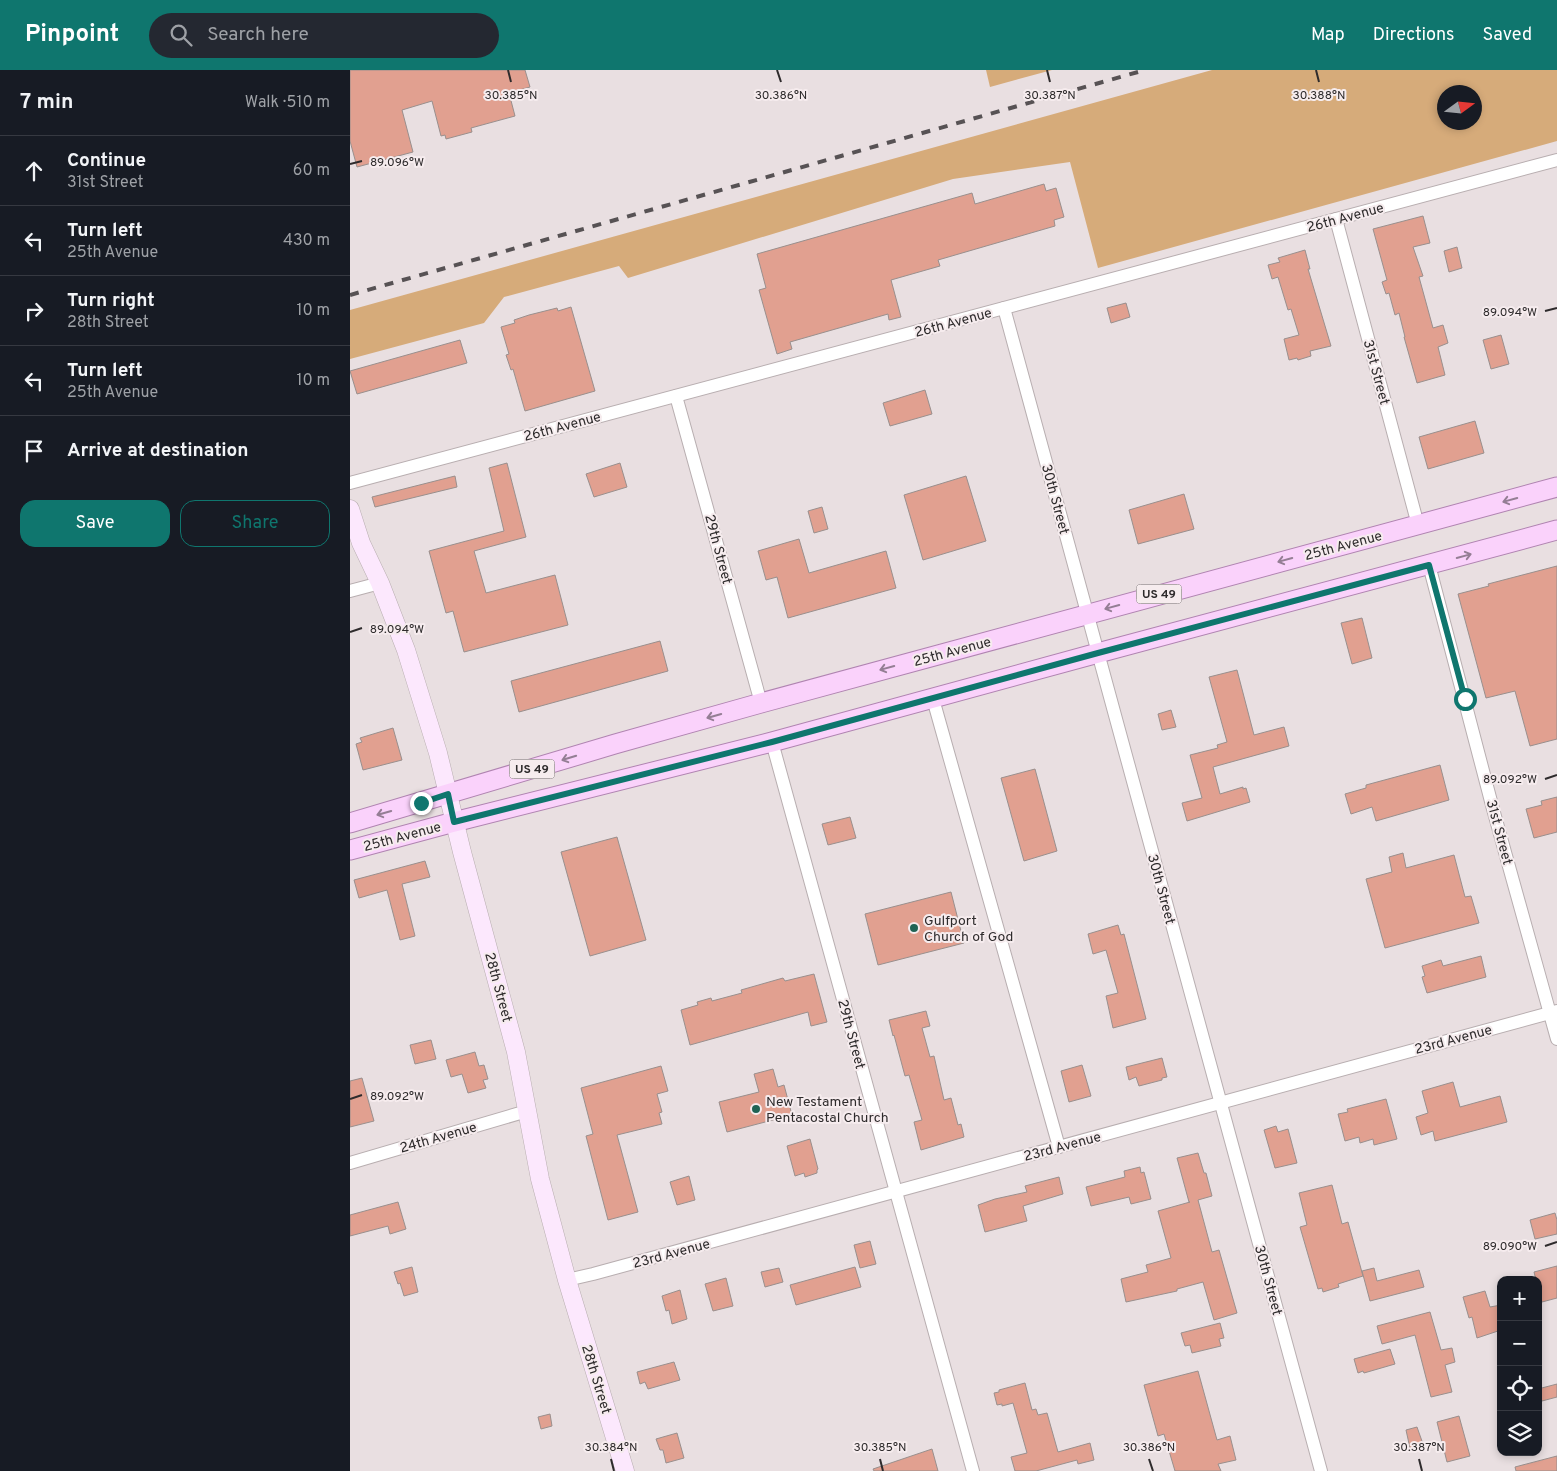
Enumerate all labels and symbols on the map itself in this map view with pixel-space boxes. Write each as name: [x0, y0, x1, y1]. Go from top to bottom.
north arrow: [1437, 85, 1482, 130]
text: 30.385°N: [485, 88, 537, 104]
text: 30.386°N: [755, 88, 807, 104]
text: 30.387°N: [1024, 88, 1076, 104]
text: 30.388°N: [1293, 88, 1345, 104]
text: 89.096°W: [370, 155, 424, 171]
street label: 26th Avenue: [1305, 200, 1386, 237]
street label: 26th Avenue: [913, 305, 994, 342]
text: 89.094°W: [1483, 305, 1537, 321]
street label: 31st Street: [1359, 338, 1392, 407]
street label: 26th Avenue: [522, 409, 603, 446]
street label: 30th Street: [1037, 462, 1072, 536]
one-way arrow: [1502, 495, 1518, 505]
street label: 29th Street: [700, 513, 735, 586]
street label: 25th Avenue: [1303, 528, 1384, 565]
one-way arrow: [1456, 550, 1472, 560]
one-way arrow: [1278, 556, 1294, 566]
road number: US 49: [1136, 584, 1182, 604]
one-way arrow: [1104, 603, 1120, 612]
text: 89.094°W: [370, 622, 424, 638]
street label: 25th Avenue: [912, 634, 993, 671]
one-way arrow: [880, 664, 896, 674]
route start: [1454, 688, 1477, 711]
one-way arrow: [706, 712, 722, 721]
one-way arrow: [561, 754, 577, 764]
road number: US 49: [510, 760, 554, 779]
text: 89.092°W: [1483, 772, 1537, 788]
route end: [410, 792, 433, 815]
street label: 31st Street: [1482, 798, 1515, 867]
one-way arrow: [377, 809, 393, 819]
street label: 25th Avenue: [362, 819, 443, 856]
street label: 30th Street: [1143, 852, 1178, 926]
place label: Gulfport Church of God: [924, 913, 1013, 946]
marker: Gulfport Church of God: [908, 922, 920, 934]
street label: 28th Street: [480, 951, 515, 1024]
street label: 29th Street: [833, 998, 868, 1071]
street label: 23rd Avenue: [1413, 1022, 1494, 1059]
text: 89.092°W: [370, 1089, 424, 1105]
place label: New Testament Pentacostal Church: [766, 1094, 889, 1127]
marker: New Testament Pentacostal Church: [750, 1103, 762, 1115]
street label: 24th Avenue: [398, 1119, 479, 1158]
street label: 23rd Avenue: [1022, 1129, 1103, 1166]
street label: 23rd Avenue: [631, 1236, 712, 1273]
text: 89.090°W: [1483, 1239, 1537, 1255]
street label: 30th Street: [1250, 1243, 1285, 1317]
street label: 28th Street: [577, 1343, 614, 1416]
text: 30.384°N: [585, 1440, 637, 1456]
text: 30.385°N: [854, 1440, 906, 1456]
text: 30.386°N: [1123, 1440, 1175, 1456]
text: 30.387°N: [1393, 1440, 1445, 1456]

